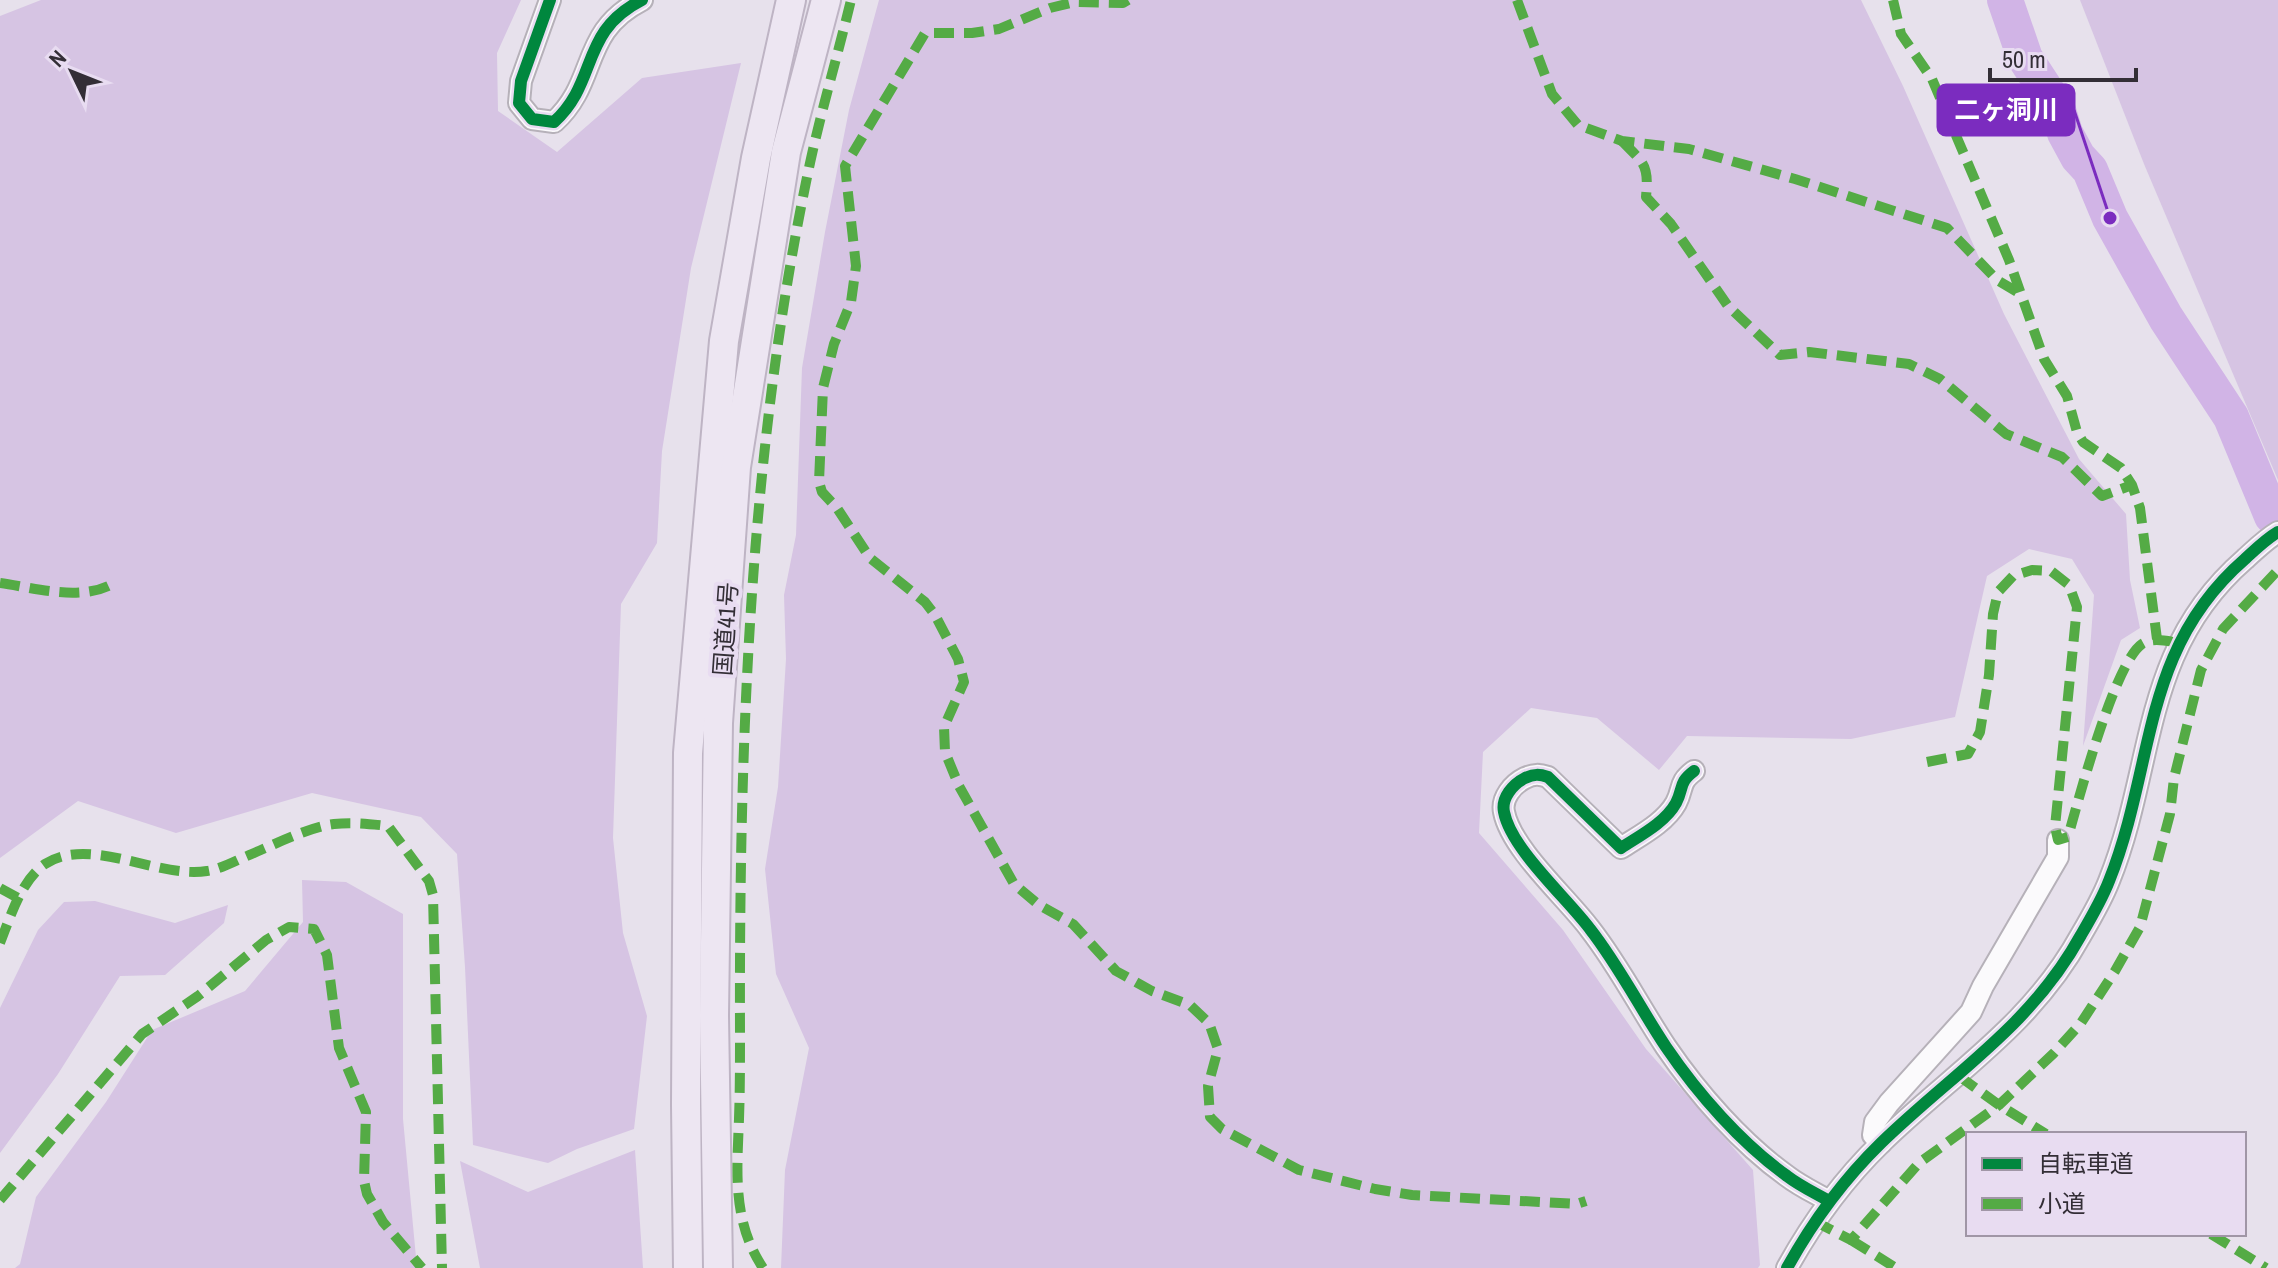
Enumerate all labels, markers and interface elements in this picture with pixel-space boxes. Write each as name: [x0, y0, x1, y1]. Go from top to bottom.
north arrow: [32, 32, 112, 112]
scale bar: [1990, 32, 2136, 82]
text: N: [42, 43, 73, 73]
text: 50 m: [2002, 43, 2046, 75]
callout: 二ヶ洞川: [1938, 85, 2074, 135]
text: 二ヶ洞川: [1954, 92, 2058, 127]
street label: 国道41号: [706, 581, 744, 677]
legend: [1966, 1132, 2246, 1236]
text: 自転車道: [2038, 1147, 2134, 1179]
text: 小道: [2038, 1187, 2086, 1219]

